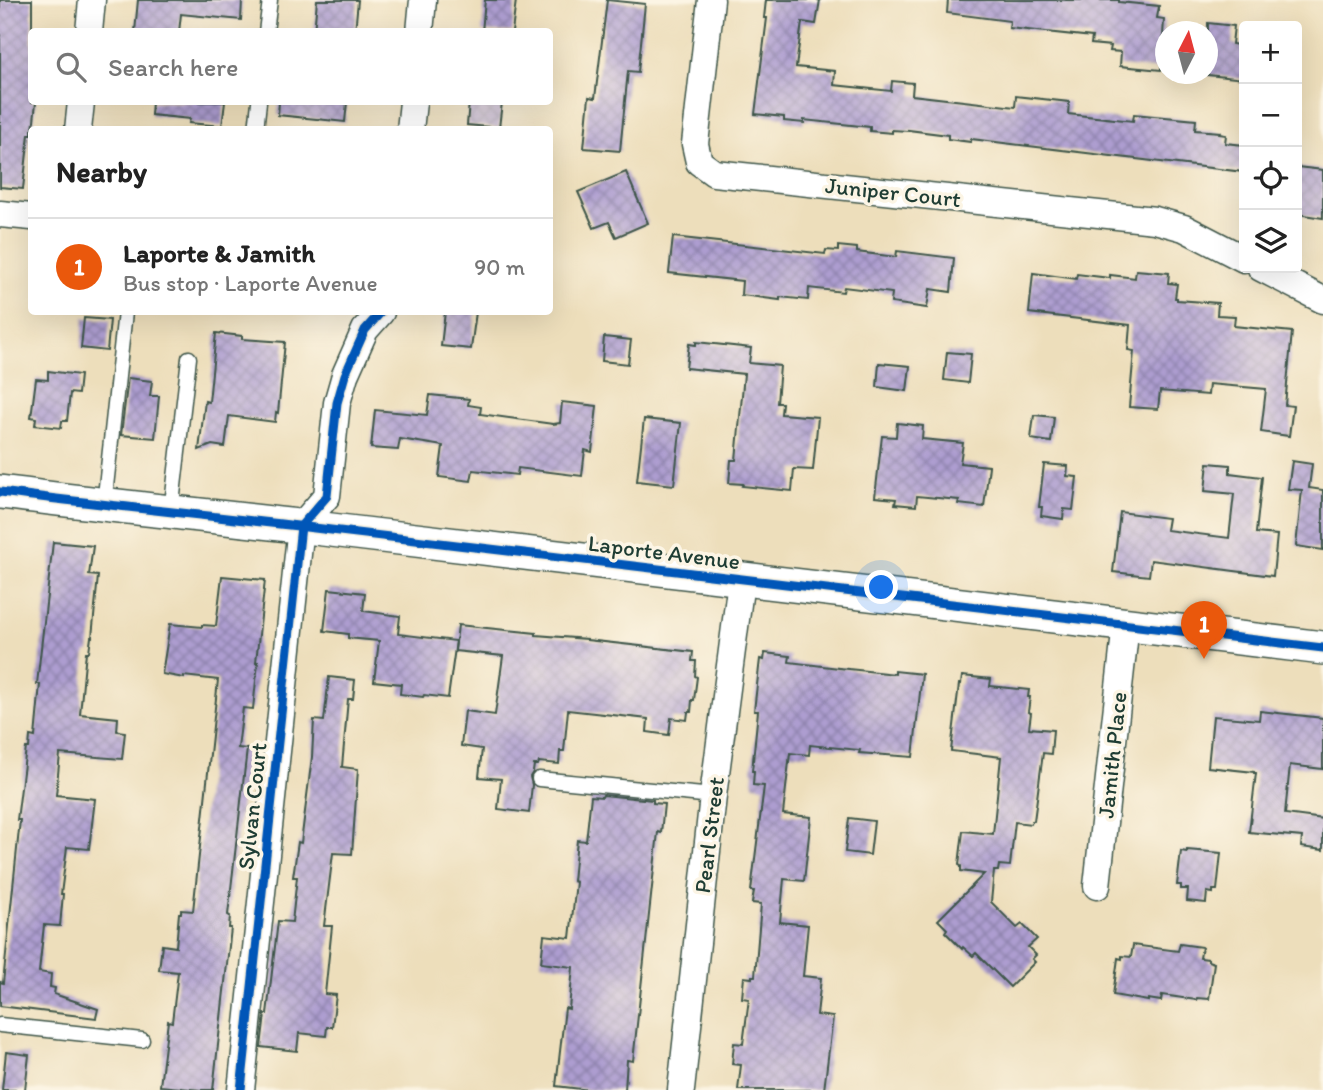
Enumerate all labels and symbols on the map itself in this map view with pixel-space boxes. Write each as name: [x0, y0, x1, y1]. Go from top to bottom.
north arrow: [1155, 21, 1218, 84]
street label: Juniper Court: [824, 171, 963, 213]
street label: Laporte Avenue: [586, 529, 742, 575]
your location: [864, 570, 898, 604]
pin: 1: [1181, 601, 1227, 659]
street label: Jamith Place: [1091, 690, 1133, 820]
street label: Sylvan Court: [231, 741, 273, 871]
street label: Pearl Street: [688, 775, 730, 895]

